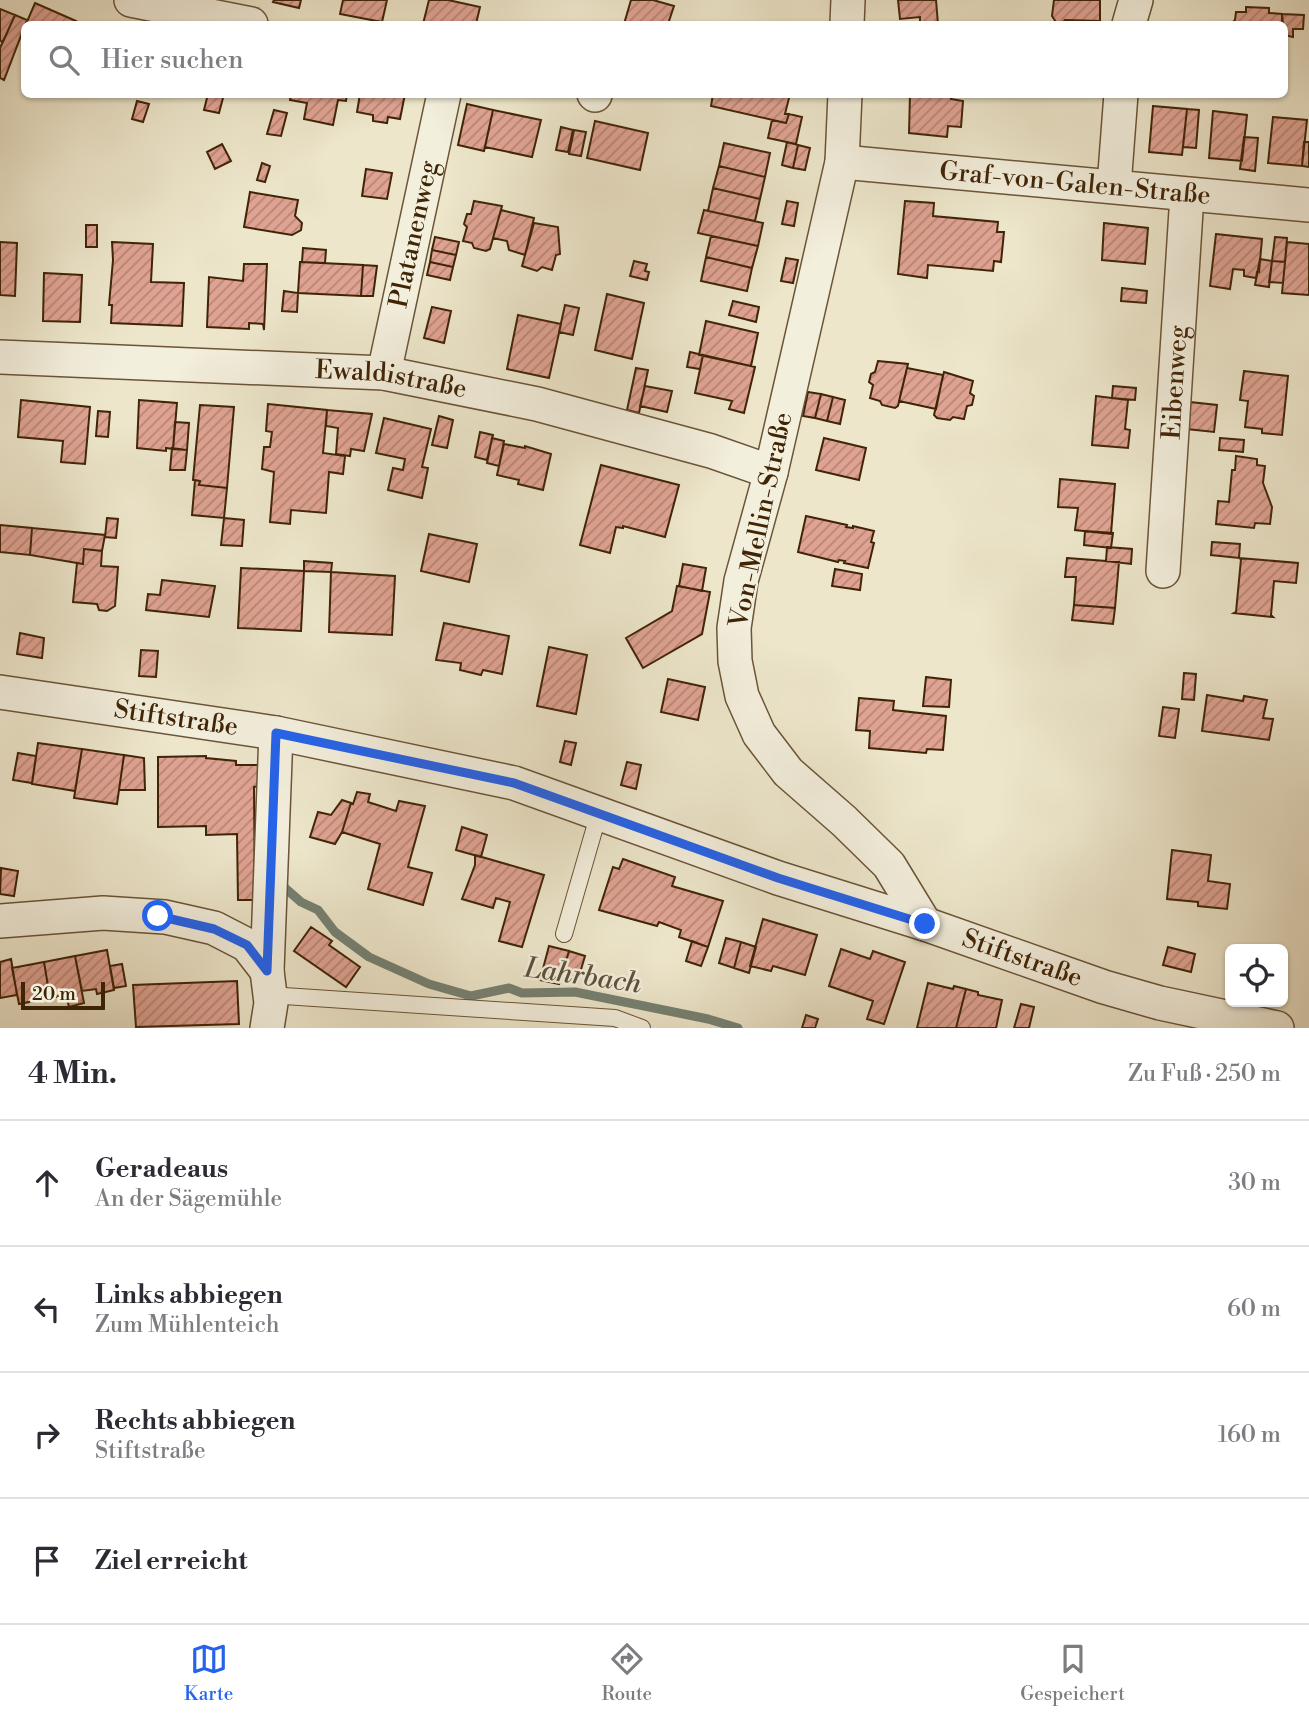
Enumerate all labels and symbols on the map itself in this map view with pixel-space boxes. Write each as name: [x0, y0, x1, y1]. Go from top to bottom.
street label: Graf-von-Galen-Straße: [938, 155, 1212, 212]
street label: Platanenweg: [382, 157, 445, 311]
street label: Eibenweg: [1155, 324, 1195, 440]
street label: Ewaldistraße: [315, 354, 470, 405]
street label: Von-Mellin-Straße: [722, 409, 799, 632]
street label: Stiftstraße: [112, 693, 240, 743]
route start: [142, 900, 173, 931]
route end: [909, 908, 940, 939]
street label: Stiftstraße: [958, 922, 1087, 994]
water label: Lahrbach: [521, 950, 644, 1002]
scale bar: [21, 979, 105, 1011]

